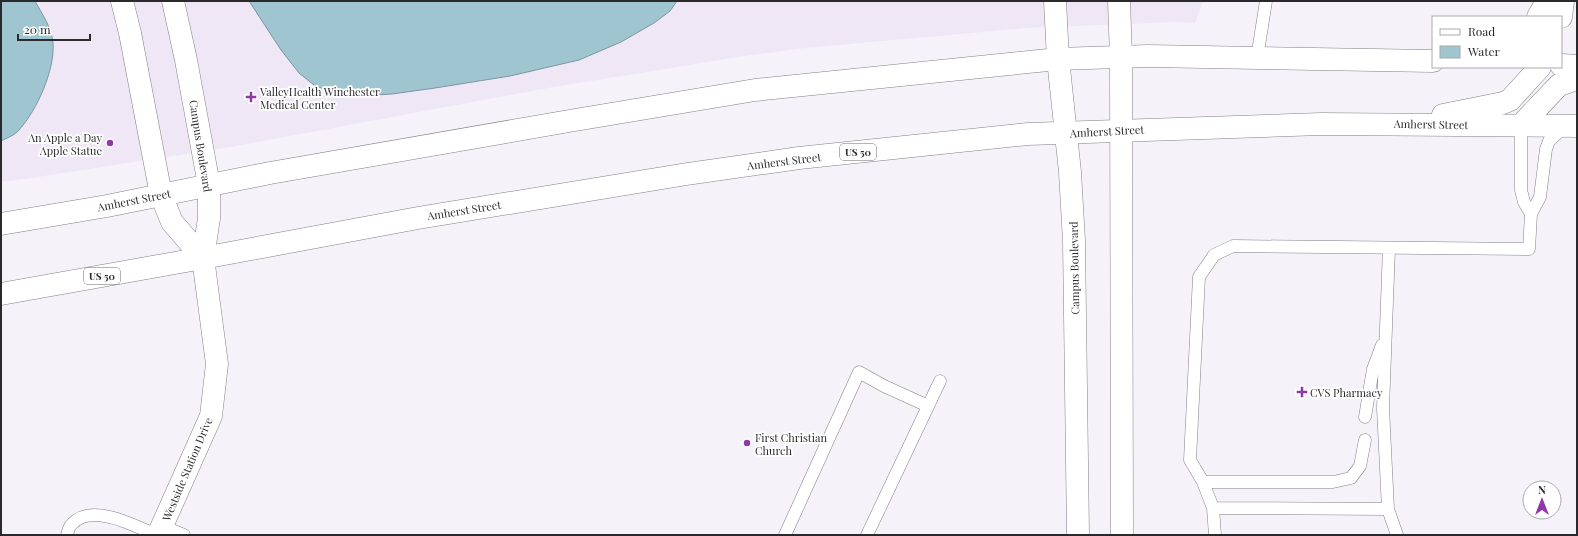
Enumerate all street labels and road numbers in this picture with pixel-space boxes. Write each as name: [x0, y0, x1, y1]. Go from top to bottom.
street label: Campus Boulevard: [186, 99, 216, 194]
street label: Amherst Street: [1393, 116, 1468, 132]
street label: Amherst Street: [1068, 122, 1145, 140]
road number: US 50: [840, 144, 876, 160]
street label: Amherst Street: [745, 149, 822, 173]
street label: Amherst Street: [95, 186, 172, 215]
street label: Amherst Street: [425, 197, 502, 223]
street label: Campus Boulevard: [1066, 221, 1082, 315]
road number: US 50: [84, 268, 120, 284]
street label: Westside Station Drive: [158, 415, 216, 524]

